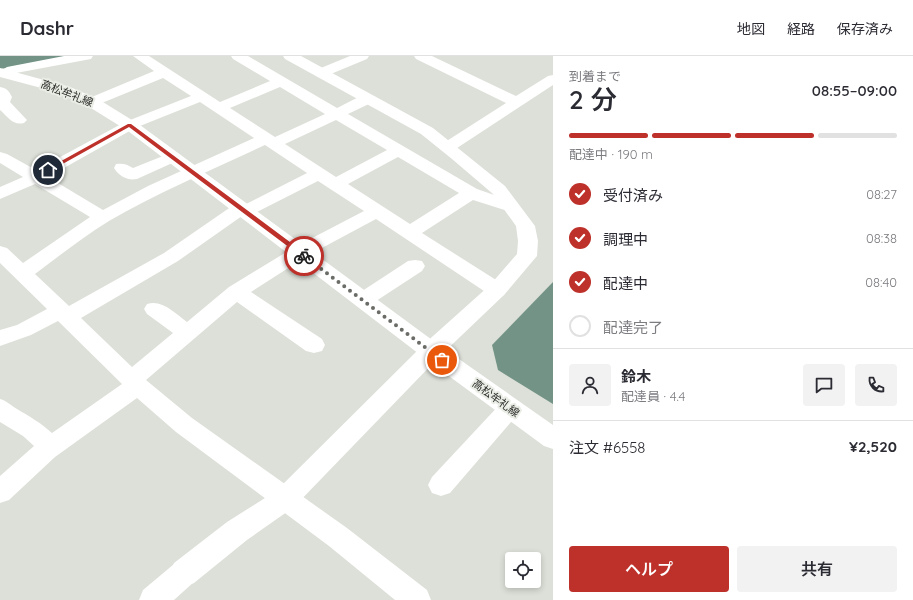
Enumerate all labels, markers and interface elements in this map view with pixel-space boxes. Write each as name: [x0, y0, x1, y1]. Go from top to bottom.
text: Dashr: [20, 16, 74, 40]
text: 地図: [737, 20, 765, 38]
text: 経路: [787, 20, 815, 38]
text: 保存済み: [837, 20, 893, 38]
text: 到着まで: [569, 68, 621, 84]
street label: 高松牟礼線: [39, 77, 95, 109]
text: 08:55–09:00: [812, 81, 897, 100]
text: 2 分: [569, 83, 617, 116]
text: 配達中 · 190 m: [569, 146, 653, 162]
pin: [31, 153, 65, 187]
icon: home: [37, 159, 59, 181]
icon: check: [569, 183, 591, 205]
text: 受付済み: [603, 186, 663, 205]
text: 08:27: [866, 186, 897, 202]
icon: check: [569, 227, 591, 249]
text: 調理中: [603, 230, 648, 249]
text: 08:38: [866, 230, 897, 246]
courier: [284, 236, 324, 276]
icon: bike: [293, 245, 315, 267]
icon: check: [569, 271, 591, 293]
text: 配達中: [603, 274, 648, 293]
text: 08:40: [865, 274, 897, 290]
text: 配達完了: [603, 318, 663, 337]
pin: [425, 343, 459, 377]
icon: bag: [431, 349, 453, 371]
button: person: [569, 364, 611, 406]
button: chat: [803, 364, 845, 406]
button: phone: [855, 364, 897, 406]
text: 鈴木: [621, 367, 651, 386]
street label: 高松牟礼線: [470, 376, 522, 420]
text: 配達員 · 4.4: [621, 388, 685, 404]
text: ¥2,520: [849, 437, 897, 456]
text: 注文 #6558: [569, 438, 645, 457]
button: ヘルプ: [569, 546, 729, 592]
button: 共有: [737, 546, 897, 592]
map controls: [505, 552, 541, 588]
button: locate: [505, 552, 541, 588]

